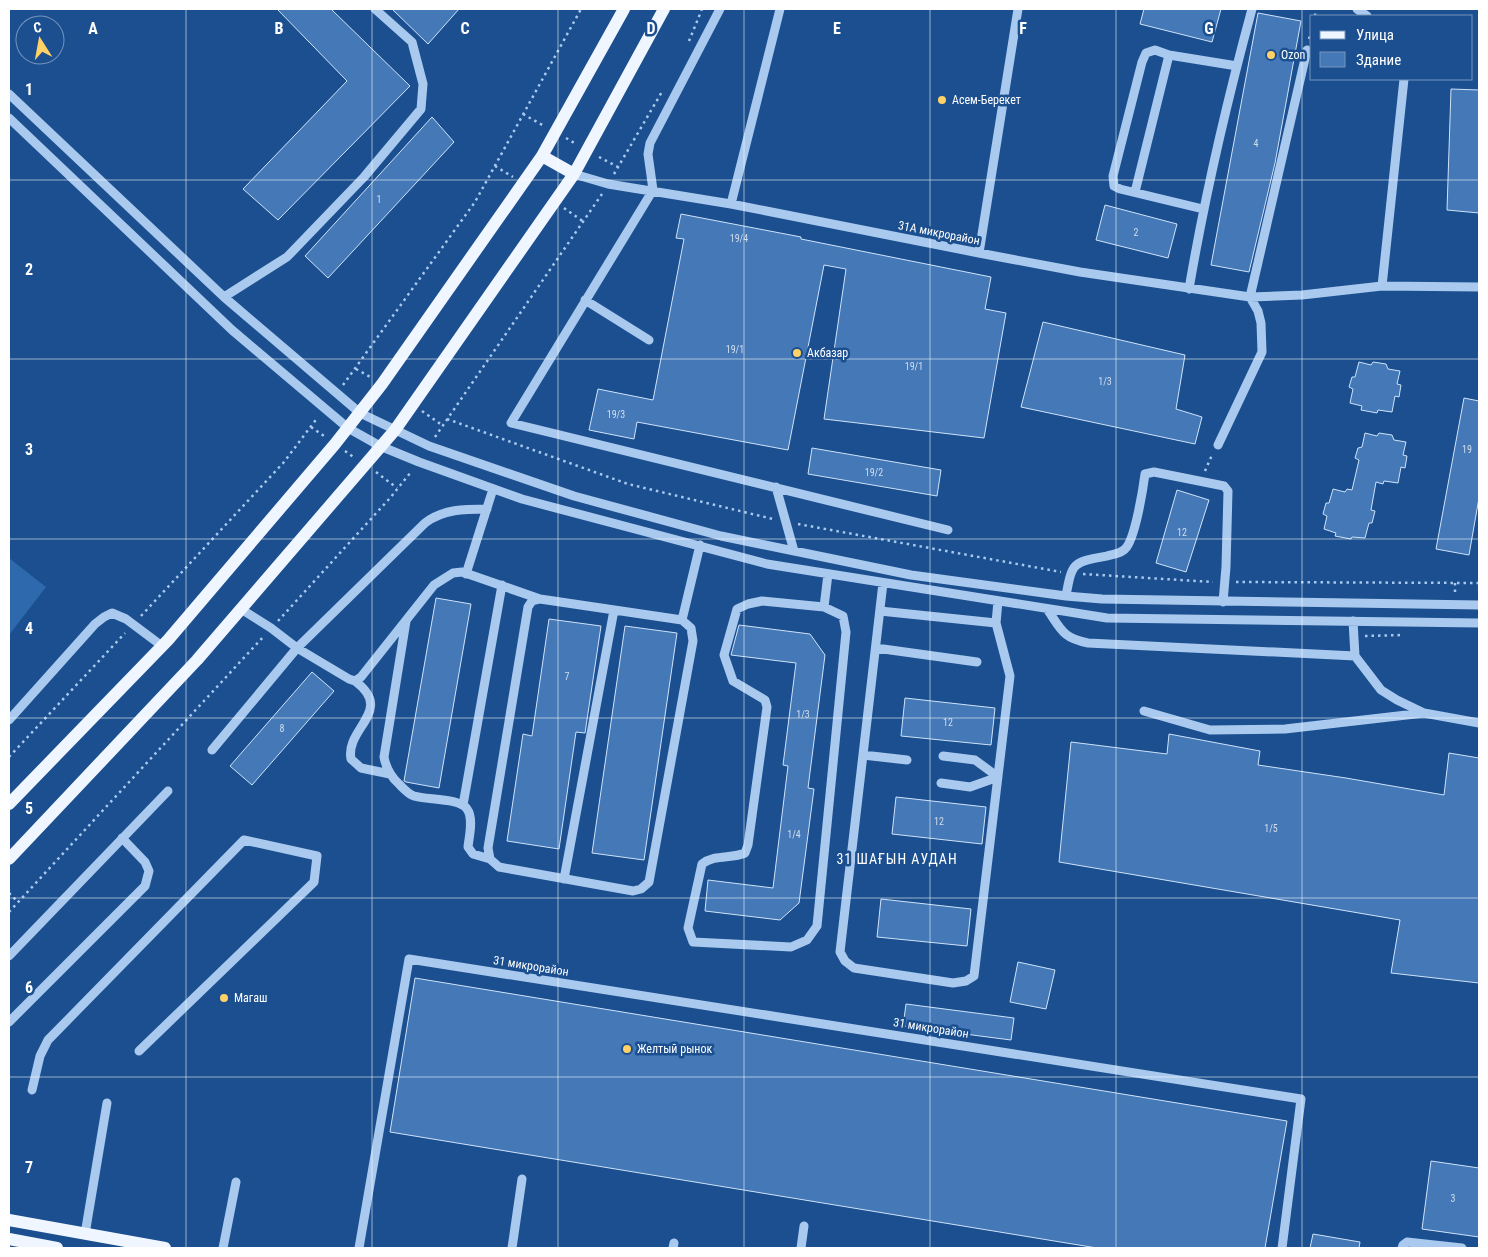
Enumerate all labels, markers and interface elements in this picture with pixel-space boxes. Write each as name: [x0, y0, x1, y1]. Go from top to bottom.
north arrow: [15, 15, 65, 65]
legend: [1310, 15, 1473, 80]
text: С: [32, 19, 43, 36]
text: A: [88, 19, 98, 38]
text: B: [275, 19, 284, 38]
text: C: [460, 19, 470, 38]
text: D: [646, 19, 656, 38]
text: E: [833, 19, 841, 38]
text: F: [1019, 19, 1027, 38]
text: G: [1204, 19, 1214, 38]
text: Улица: [1356, 26, 1394, 44]
place label: Ozon: [1281, 48, 1305, 62]
marker: Ozon: [1265, 49, 1277, 61]
text: Здание: [1356, 51, 1401, 69]
text: 1: [25, 80, 33, 99]
place label: Асем-Берекет: [952, 93, 1021, 107]
marker: Асем-Берекет: [936, 94, 948, 106]
house number: 4: [1254, 138, 1259, 149]
house number: 1: [377, 194, 381, 205]
street label: 31А микрорайон: [897, 218, 981, 248]
house number: 2: [1134, 227, 1139, 238]
house number: 19/4: [730, 233, 748, 244]
text: 2: [25, 260, 33, 279]
house number: 19/1: [726, 344, 744, 355]
place label: Акбазар: [807, 346, 848, 360]
marker: Акбазар: [791, 347, 803, 359]
house number: 19/1: [905, 361, 923, 372]
house number: 1/3: [1098, 376, 1112, 387]
house number: 19/3: [607, 409, 625, 420]
text: 3: [25, 440, 33, 459]
house number: 19: [1462, 444, 1472, 455]
house number: 19/2: [865, 467, 883, 478]
house number: 12: [1177, 527, 1187, 538]
text: 4: [25, 619, 33, 638]
house number: 7: [565, 671, 570, 682]
house number: 1/3: [796, 709, 810, 720]
house number: 12: [943, 717, 953, 728]
house number: 8: [280, 723, 285, 734]
text: 5: [25, 799, 33, 818]
house number: 12: [934, 816, 944, 827]
house number: 1/5: [1264, 823, 1278, 834]
house number: 1/4: [787, 829, 801, 840]
district label: 31 ШАҒЫН АУДАН: [836, 851, 958, 867]
street label: 31 микрорайон: [492, 953, 570, 979]
text: 6: [25, 978, 33, 997]
place label: Магаш: [234, 991, 267, 1005]
marker: Магаш: [218, 992, 230, 1004]
street label: 31 микрорайон: [892, 1015, 970, 1041]
place label: Желтый рынок: [637, 1042, 712, 1056]
marker: Желтый рынок: [621, 1043, 633, 1055]
text: 7: [25, 1158, 33, 1177]
house number: 3: [1451, 1193, 1456, 1204]

